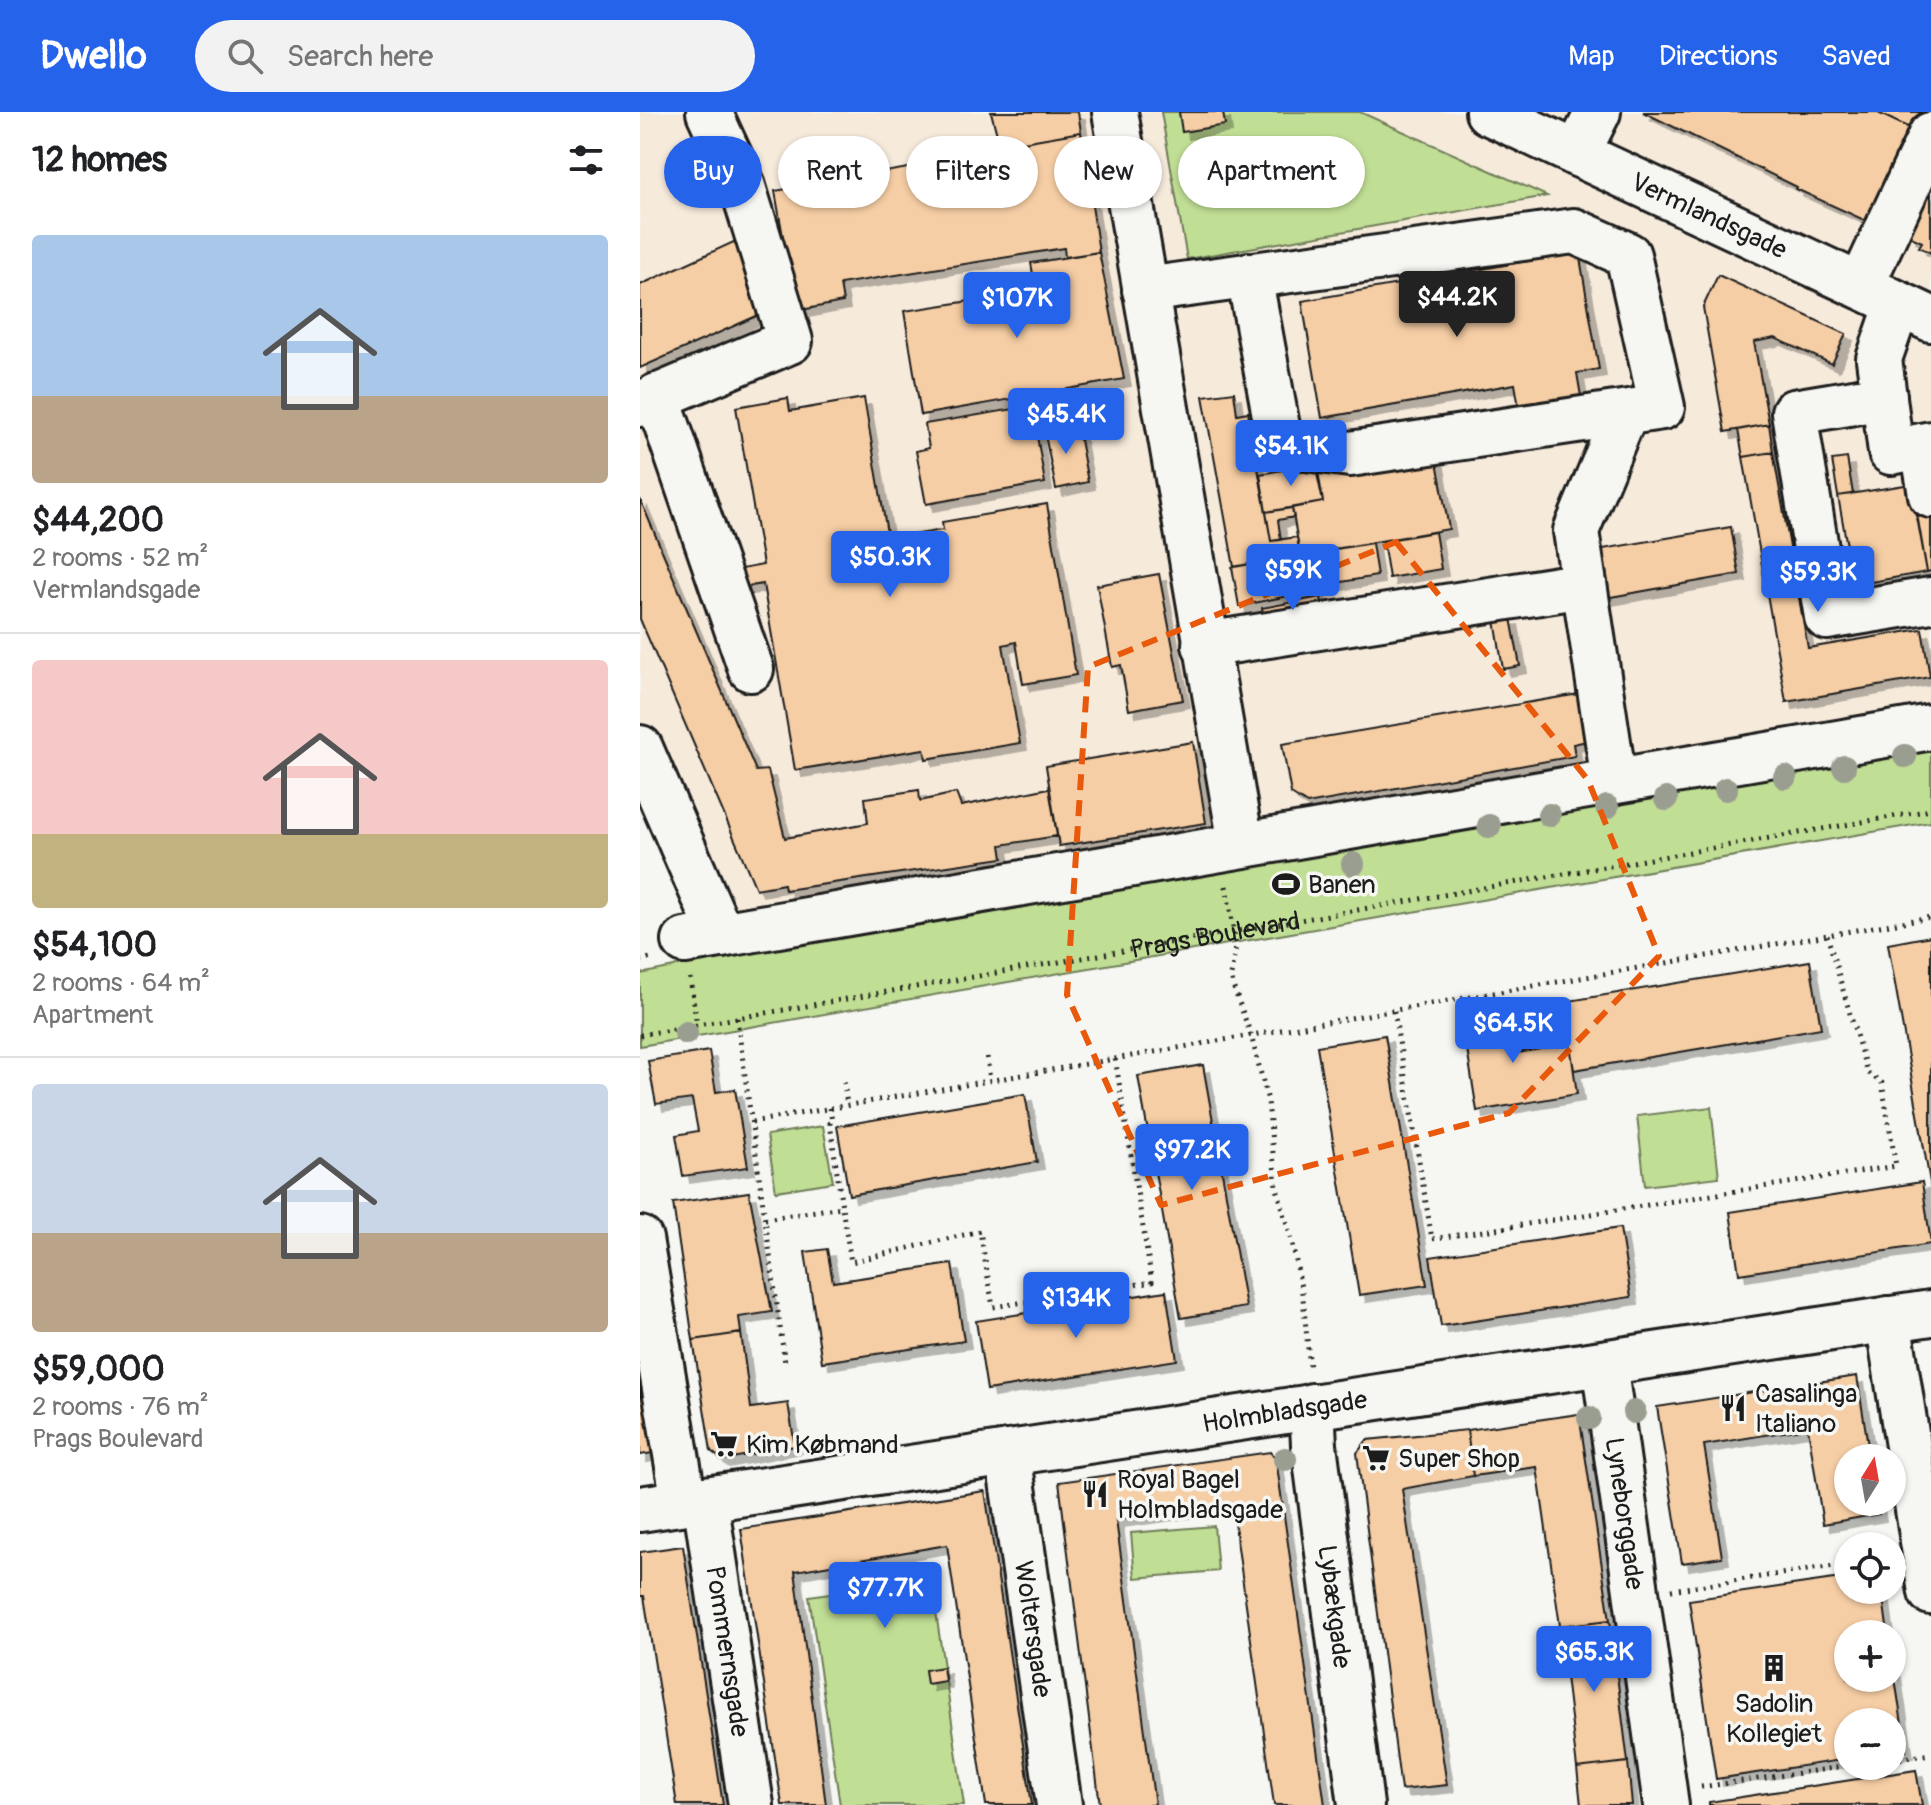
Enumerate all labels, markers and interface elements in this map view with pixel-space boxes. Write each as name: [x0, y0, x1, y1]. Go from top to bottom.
search box: [195, 20, 755, 92]
text: Dwello: [40, 32, 147, 80]
icon: search: [223, 34, 267, 78]
text: Search here: [287, 38, 433, 75]
text: Map: [1568, 39, 1615, 74]
text: Directions: [1659, 39, 1778, 74]
text: Saved: [1822, 39, 1891, 74]
chip: Buy: [664, 136, 762, 208]
chip: Rent: [778, 136, 890, 208]
chip: Filters: [906, 136, 1038, 208]
chip: New: [1054, 136, 1162, 208]
chip: Apartment: [1178, 136, 1365, 208]
icon: filters: [564, 138, 608, 182]
text: 12 homes: [32, 139, 167, 182]
street label: Vermlandsgade: [1626, 166, 1792, 266]
pin: $44.2K: [1392, 271, 1522, 339]
pin: $107K: [961, 272, 1073, 340]
text: $44.2K: [1417, 281, 1497, 313]
text: $107K: [981, 282, 1053, 314]
icon: home: [248, 287, 392, 431]
pin: $45.4K: [1001, 388, 1131, 456]
text: $45.4K: [1026, 398, 1106, 430]
pin: $54.1K: [1226, 420, 1356, 488]
text: $54.1K: [1254, 430, 1328, 462]
text: $44,200: [32, 499, 164, 542]
pin: $50.3K: [825, 531, 955, 599]
text: $50.3K: [849, 541, 931, 573]
text: 2 rooms · 52 m²: [32, 542, 208, 574]
pin: $59K: [1246, 544, 1340, 612]
pin: $59.3K: [1753, 546, 1883, 614]
text: $59K: [1264, 554, 1322, 586]
text: $59.3K: [1779, 556, 1857, 588]
text: Vermlandsgade: [32, 574, 200, 606]
icon: home: [248, 712, 392, 856]
sports icon: Banen: [1271, 869, 1301, 899]
place label: Banen: [1308, 869, 1376, 901]
street label: Prags Boulevard: [1128, 905, 1303, 966]
text: $54,100: [32, 924, 157, 967]
text: 2 rooms · 64 m²: [32, 967, 210, 999]
pin: $64.5K: [1448, 997, 1578, 1065]
text: Apartment: [32, 999, 153, 1031]
text: $64.5K: [1473, 1007, 1553, 1039]
pin: $97.2K: [1127, 1124, 1257, 1192]
text: $97.2K: [1153, 1134, 1231, 1166]
icon: home: [248, 1136, 392, 1280]
pin: $134K: [1020, 1272, 1132, 1340]
text: $134K: [1041, 1282, 1111, 1314]
text: $59,000: [32, 1348, 165, 1391]
place label: Casalinga Italiano: [1755, 1378, 1857, 1440]
street label: Holmbladsgade: [1200, 1384, 1369, 1440]
text: 2 rooms · 76 m²: [32, 1391, 209, 1423]
restaurant icon: Casalinga Italiano: [1718, 1393, 1748, 1423]
text: Prags Boulevard: [32, 1423, 204, 1455]
supermarket icon: Kim Købmand: [709, 1429, 739, 1459]
place label: Kim Købmand: [746, 1429, 899, 1461]
street label: Lyneborggade: [1598, 1435, 1651, 1592]
supermarket icon: Super Shop: [1361, 1443, 1391, 1473]
place label: Super Shop: [1398, 1443, 1520, 1475]
north arrow: [1834, 1444, 1906, 1516]
map controls: [1834, 1444, 1906, 1780]
place label: Royal Bagel Holmbladsgade: [1117, 1464, 1283, 1526]
restaurant icon: Royal Bagel Holmbladsgade: [1080, 1479, 1110, 1509]
button: locate: [1834, 1532, 1906, 1604]
street label: Lybækgade: [1310, 1543, 1358, 1670]
street label: Woltersgade: [1007, 1559, 1058, 1700]
pin: $77.7K: [820, 1562, 950, 1630]
street label: Pommernsgade: [698, 1564, 756, 1739]
text: $77.7K: [847, 1572, 923, 1604]
button: +: [1834, 1620, 1906, 1692]
pin: $65.3K: [1529, 1626, 1659, 1694]
text: $65.3K: [1554, 1636, 1634, 1668]
building icon: Sadolin Kollegiet: [1759, 1653, 1789, 1683]
place label: Sadolin Kollegiet: [1726, 1688, 1822, 1750]
button: −: [1834, 1708, 1906, 1780]

